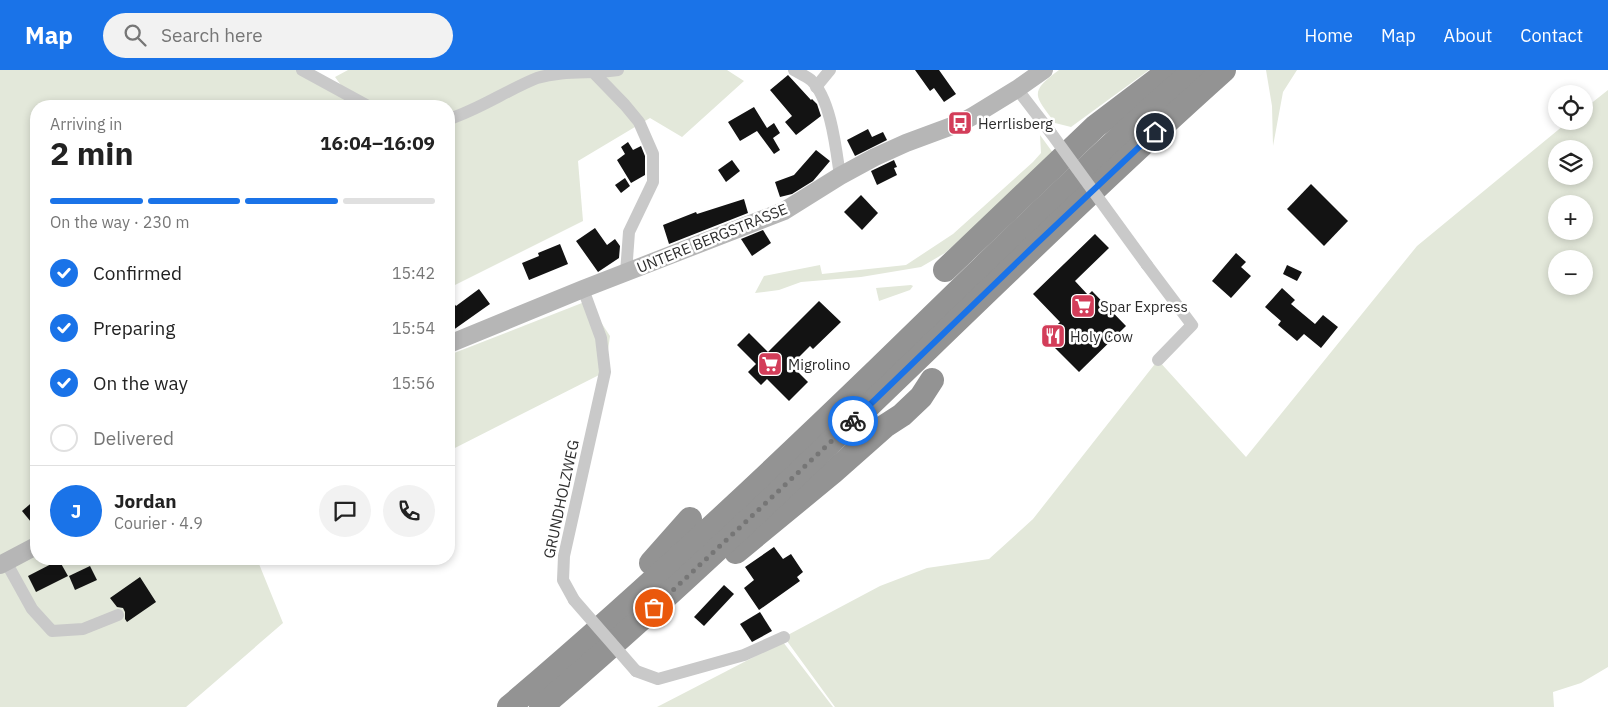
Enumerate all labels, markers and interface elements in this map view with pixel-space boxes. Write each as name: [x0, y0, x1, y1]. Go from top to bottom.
search box: [103, 13, 453, 58]
text: Map: [25, 19, 73, 51]
icon: search: [121, 21, 149, 49]
text: Search here: [161, 23, 263, 47]
text: Home: [1305, 24, 1353, 47]
text: Map: [1381, 24, 1416, 47]
text: About: [1444, 24, 1492, 47]
text: Contact: [1520, 24, 1583, 47]
map controls: [1548, 85, 1593, 295]
button: locate: [1548, 85, 1593, 130]
bus stop icon: Herrlisberg: [947, 110, 973, 136]
pin: [1134, 111, 1176, 153]
text: Arriving in: [50, 114, 122, 134]
place label: Herrlisberg: [978, 114, 1053, 133]
icon: home: [1141, 118, 1169, 146]
text: 16:04–16:09: [320, 131, 435, 155]
text: 2 min: [50, 132, 134, 174]
button: layers: [1548, 140, 1593, 185]
button: +: [1548, 195, 1593, 240]
street label: UNTERE BERGSTRASSE: [634, 199, 790, 277]
text: On the way · 230 m: [50, 212, 189, 232]
button: −: [1548, 250, 1593, 295]
icon: check: [50, 259, 78, 287]
text: Confirmed: [93, 261, 182, 285]
text: 15:42: [392, 263, 435, 283]
supermarket icon: Spar Express: [1070, 293, 1096, 319]
place label: Spar Express: [1100, 297, 1188, 316]
icon: check: [50, 314, 78, 342]
text: Preparing: [93, 316, 175, 340]
text: 15:54: [392, 318, 435, 338]
restaurant icon: Holy Cow: [1040, 323, 1066, 349]
place label: Holy Cow: [1070, 327, 1134, 346]
supermarket icon: Migrolino: [757, 351, 783, 377]
place label: Migrolino: [788, 355, 850, 374]
icon: check: [50, 369, 78, 397]
text: On the way: [93, 371, 188, 395]
text: 15:56: [392, 373, 435, 393]
courier: [828, 396, 878, 446]
icon: bike: [839, 407, 867, 435]
text: Delivered: [93, 426, 174, 450]
street label: GRUNDHOLZWEG: [539, 438, 583, 560]
button: chat: [319, 485, 371, 537]
button: phone: [383, 485, 435, 537]
text: Jordan: [114, 489, 177, 513]
text: J: [71, 499, 81, 523]
text: Courier · 4.9: [114, 513, 203, 533]
pin: [633, 587, 675, 629]
icon: bag: [640, 594, 668, 622]

